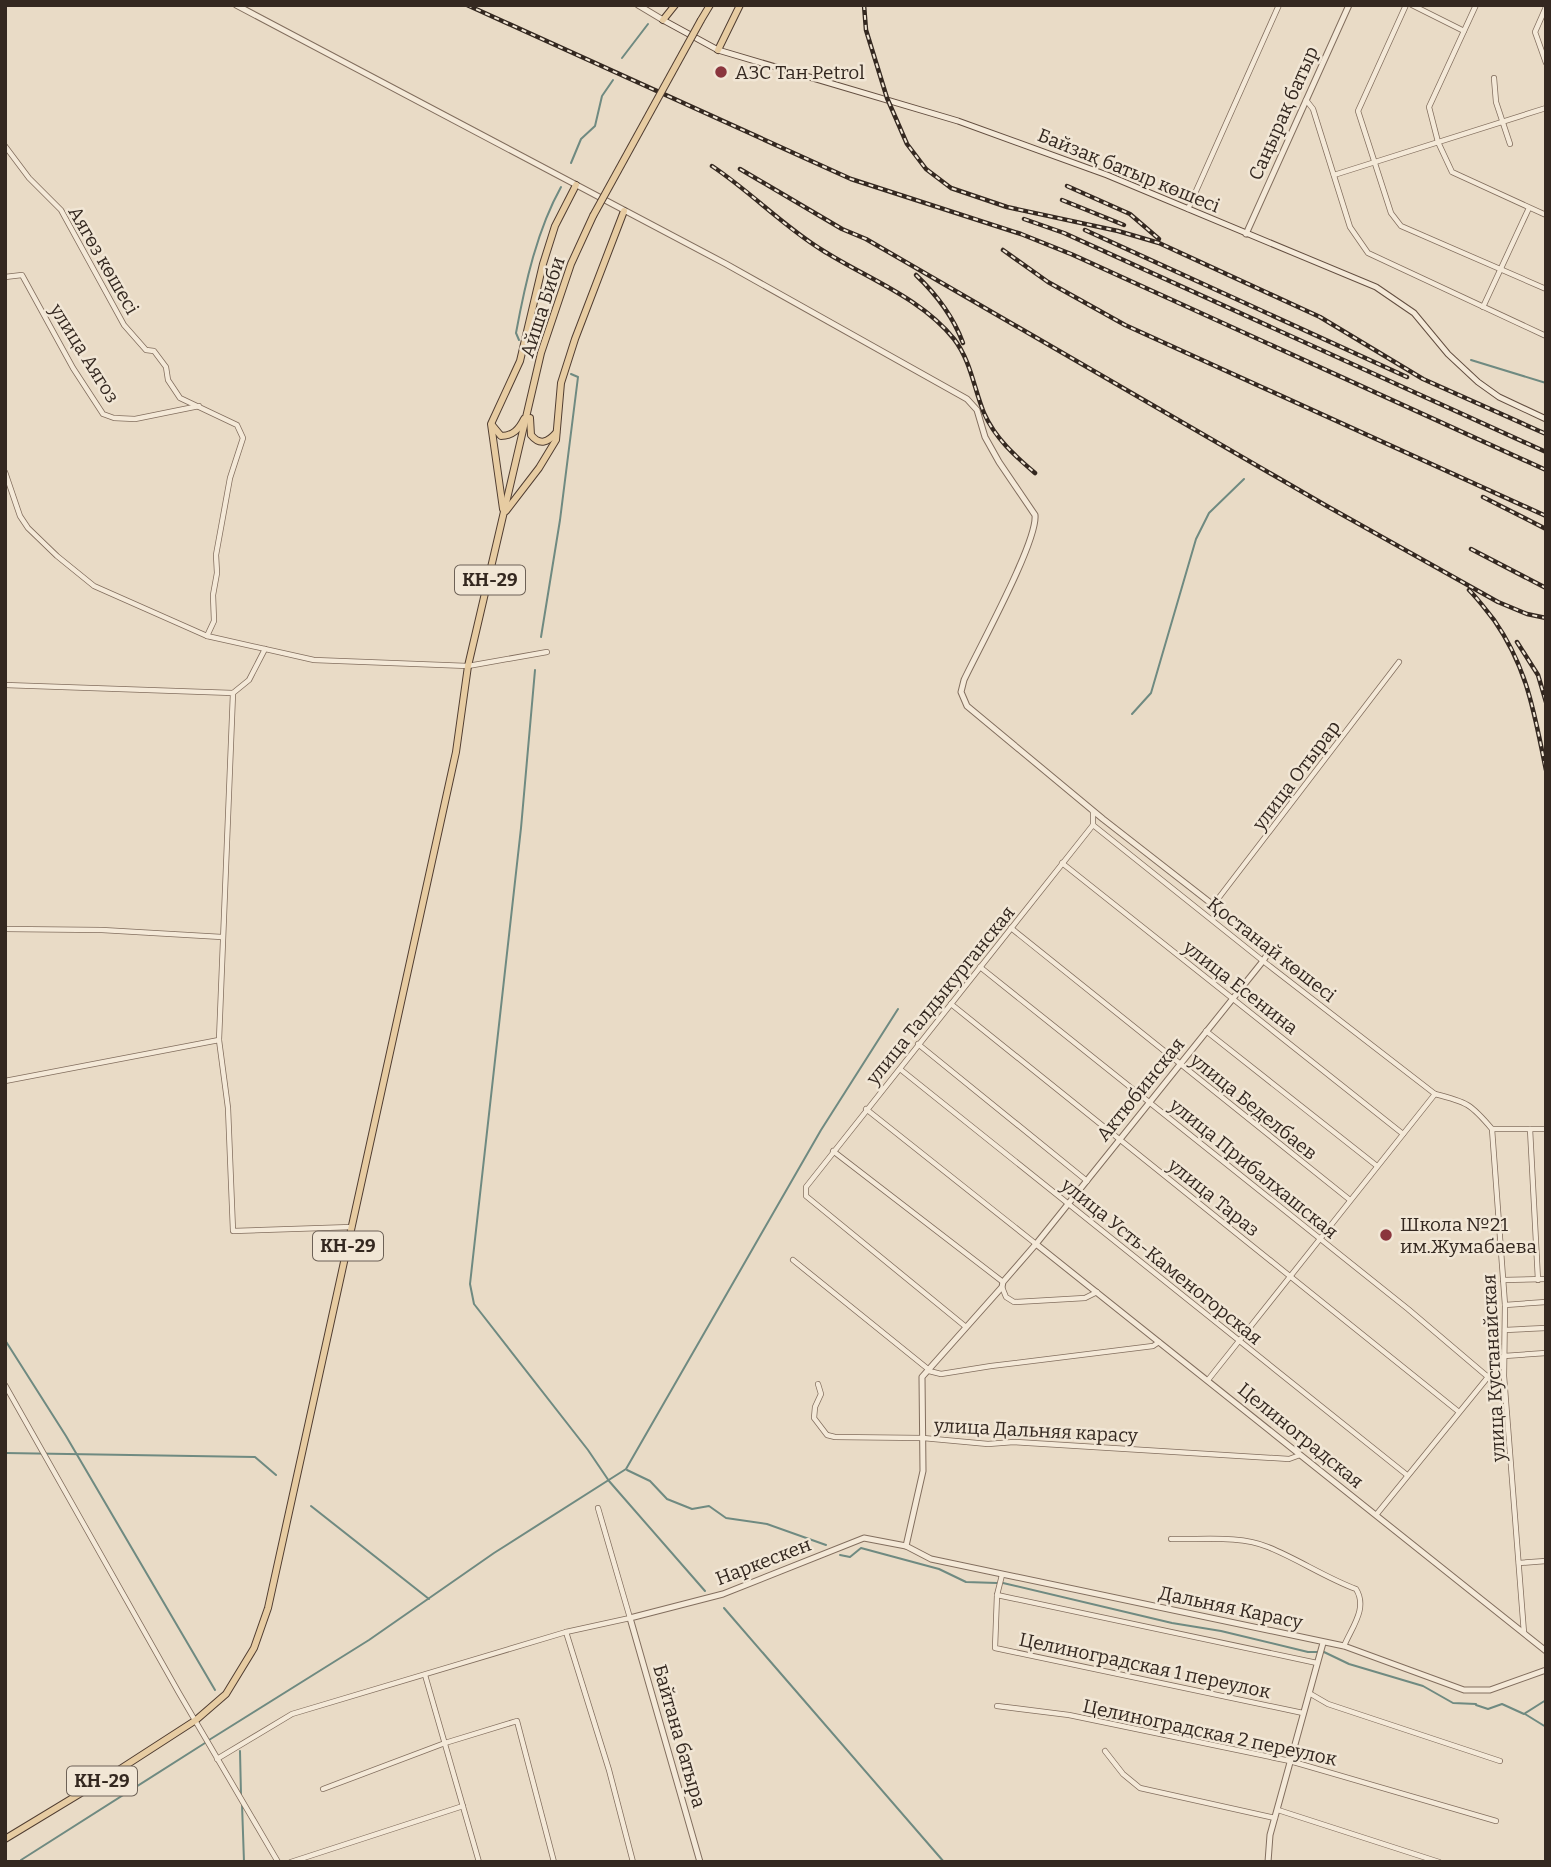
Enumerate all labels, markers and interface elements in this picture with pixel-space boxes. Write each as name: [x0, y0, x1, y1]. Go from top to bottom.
street label: Саңырақ батыр: [1244, 43, 1323, 184]
place label: АЗС Тан Petrol: [735, 61, 865, 84]
marker: АЗС Тан Petrol: [713, 64, 729, 80]
street label: Байзақ батыр көшесі: [1034, 123, 1223, 218]
street label: Аягөз көшесі: [63, 202, 144, 319]
street label: Айша Биби: [515, 254, 570, 360]
street label: улица Аягоз: [44, 299, 124, 407]
road number: КН-29: [455, 566, 525, 594]
street label: улица Отырар: [1247, 716, 1345, 836]
street label: Қостанай көшесі: [1203, 892, 1341, 1007]
street label: улица Талдыкурганская: [861, 901, 1020, 1090]
street label: улица Есенина: [1178, 935, 1303, 1040]
street label: Актюбинская: [1092, 1033, 1189, 1146]
street label: улица Беделбаев: [1185, 1048, 1322, 1165]
street label: улица Прибалхашская: [1164, 1093, 1342, 1243]
street label: улица Тараз: [1163, 1153, 1264, 1241]
street label: улица Усть-Каменогорская: [1056, 1173, 1267, 1350]
place label: Школа №21 им.Жумабаева: [1400, 1213, 1537, 1258]
marker: Школа №21 им.Жумабаева: [1378, 1227, 1394, 1243]
road number: КН-29: [313, 1232, 383, 1260]
street label: улица Кустанайская: [1477, 1274, 1510, 1463]
street label: Целиноградская: [1233, 1378, 1368, 1493]
street label: улица Дальняя карасу: [933, 1414, 1139, 1447]
street label: Наркескен: [712, 1533, 814, 1590]
street label: Дальняя Карасу: [1157, 1581, 1306, 1634]
street label: Целиноградская 1 переулок: [1017, 1628, 1274, 1704]
street label: Байтана батыра: [648, 1662, 711, 1811]
street label: Целиноградская 2 переулок: [1081, 1694, 1340, 1771]
road number: КН-29: [67, 1766, 137, 1796]

